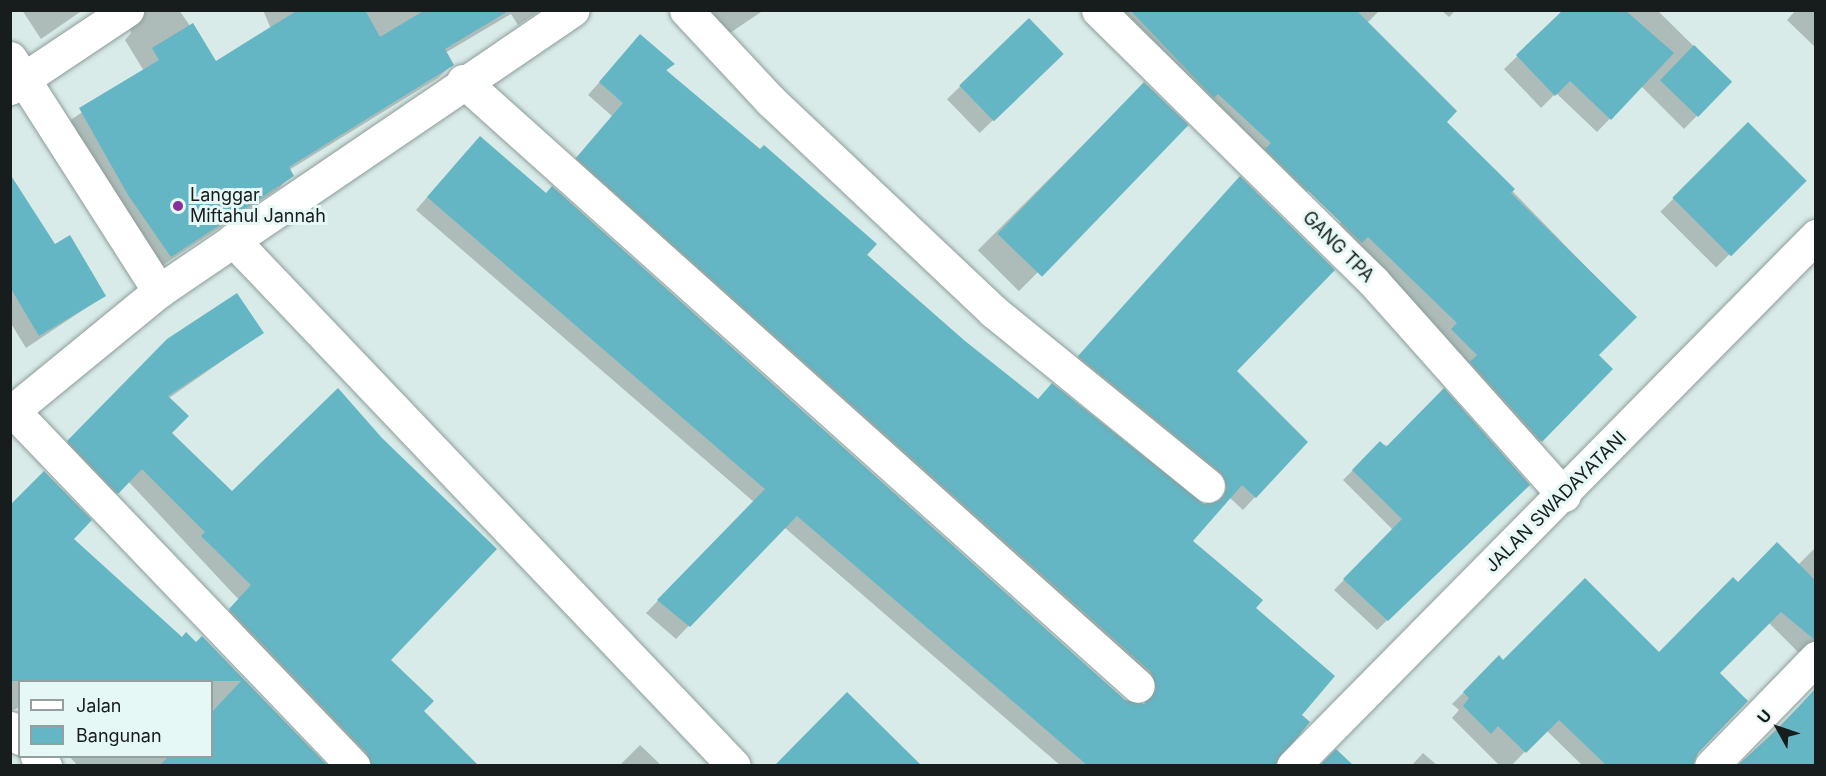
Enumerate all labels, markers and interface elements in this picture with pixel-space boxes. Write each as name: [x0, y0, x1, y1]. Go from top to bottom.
place label: Langgar Miftahul Jannah: [190, 185, 326, 228]
marker: Langgar Miftahul Jannah: [171, 199, 185, 213]
street label: GANG TPA: [1298, 207, 1378, 287]
street label: JALAN SWADAYATANI: [1481, 427, 1631, 577]
legend: [18, 680, 213, 758]
text: Jalan: [76, 695, 121, 716]
north arrow: [1748, 698, 1808, 758]
text: U: [1753, 706, 1776, 727]
text: Bangunan: [76, 725, 162, 746]

